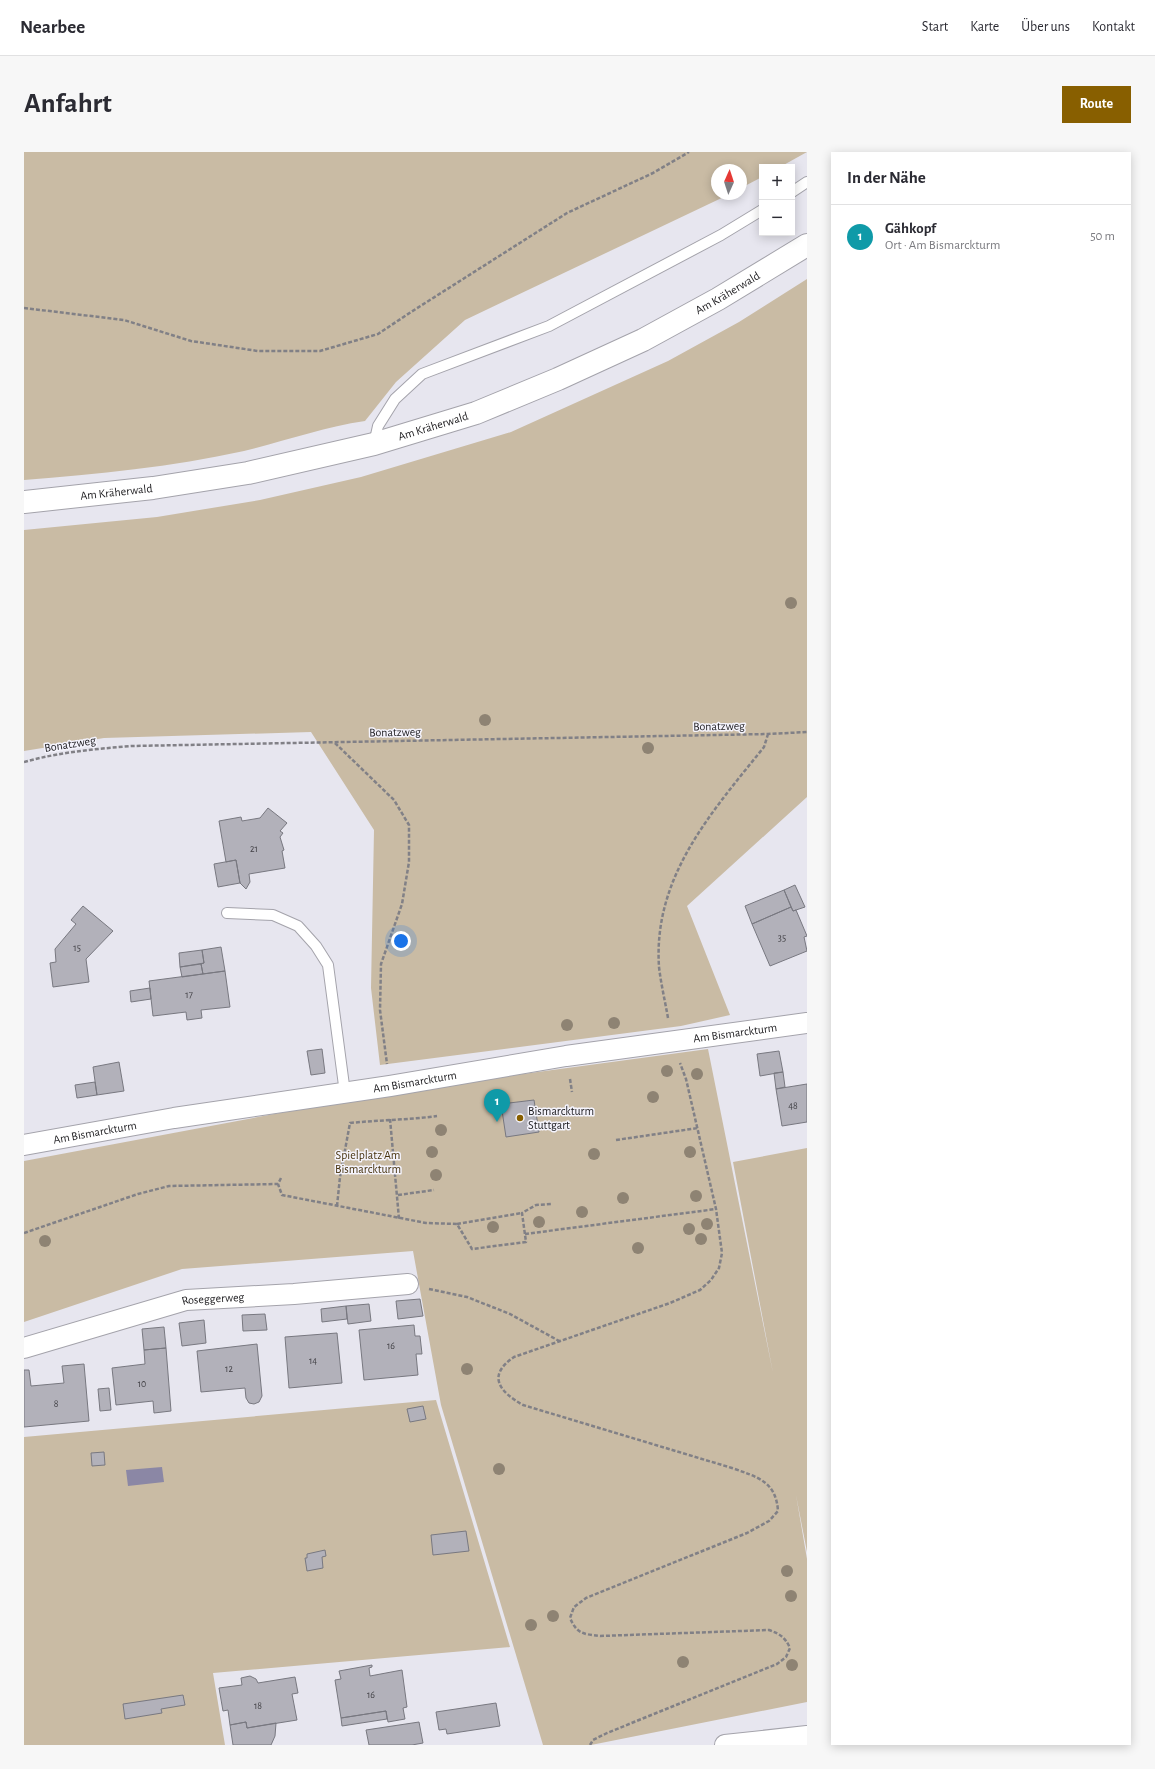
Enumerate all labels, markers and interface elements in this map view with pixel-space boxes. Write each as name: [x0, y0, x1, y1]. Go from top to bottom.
text: Nearbee: [20, 18, 85, 37]
text: Start: [922, 20, 948, 34]
text: Karte: [970, 20, 999, 34]
text: Über uns: [1021, 20, 1070, 34]
text: Kontakt: [1092, 20, 1135, 34]
button: Route: [1062, 86, 1131, 123]
text: Anfahrt: [24, 90, 112, 118]
north arrow: [711, 164, 747, 200]
map controls: [759, 164, 795, 236]
button: +: [759, 164, 795, 200]
text: In der Nähe: [847, 169, 926, 186]
button: −: [759, 200, 795, 236]
text: Gähkopf: [885, 221, 936, 236]
text: 1: [858, 230, 862, 243]
text: 50 m: [1090, 230, 1115, 243]
text: Ort · Am Bismarckturm: [885, 239, 1000, 252]
street label: Am Kräherwald: [693, 269, 762, 316]
street label: Am Kräherwald: [397, 410, 470, 442]
street label: Am Kräherwald: [80, 482, 153, 502]
street label: Bonatzweg: [693, 720, 745, 732]
street label: Bonatzweg: [369, 726, 421, 738]
street label: Bonatzweg: [43, 734, 97, 754]
house number: 21: [250, 844, 258, 854]
your location: [391, 931, 411, 951]
house number: 35: [778, 933, 786, 943]
house number: 15: [73, 943, 81, 953]
house number: 17: [185, 990, 193, 1000]
street label: Am Bismarckturm: [692, 1021, 778, 1045]
street label: Am Bismarckturm: [372, 1069, 458, 1094]
pin: 1: [484, 1089, 510, 1122]
house number: 48: [788, 1101, 798, 1111]
place label: Bismarckturm Stuttgart: [528, 1105, 594, 1131]
marker: Bismarckturm Stuttgart: [515, 1113, 525, 1123]
street label: Am Bismarckturm: [52, 1119, 138, 1146]
park label: Spielplatz Am Bismarckturm: [335, 1149, 401, 1175]
street label: Roseggerweg: [180, 1291, 245, 1307]
house number: 16: [387, 1341, 395, 1351]
house number: 14: [309, 1356, 317, 1366]
house number: 12: [225, 1364, 233, 1374]
house number: 10: [138, 1379, 146, 1389]
house number: 8: [54, 1399, 59, 1409]
house number: 16: [367, 1690, 375, 1700]
house number: 18: [254, 1701, 262, 1711]

